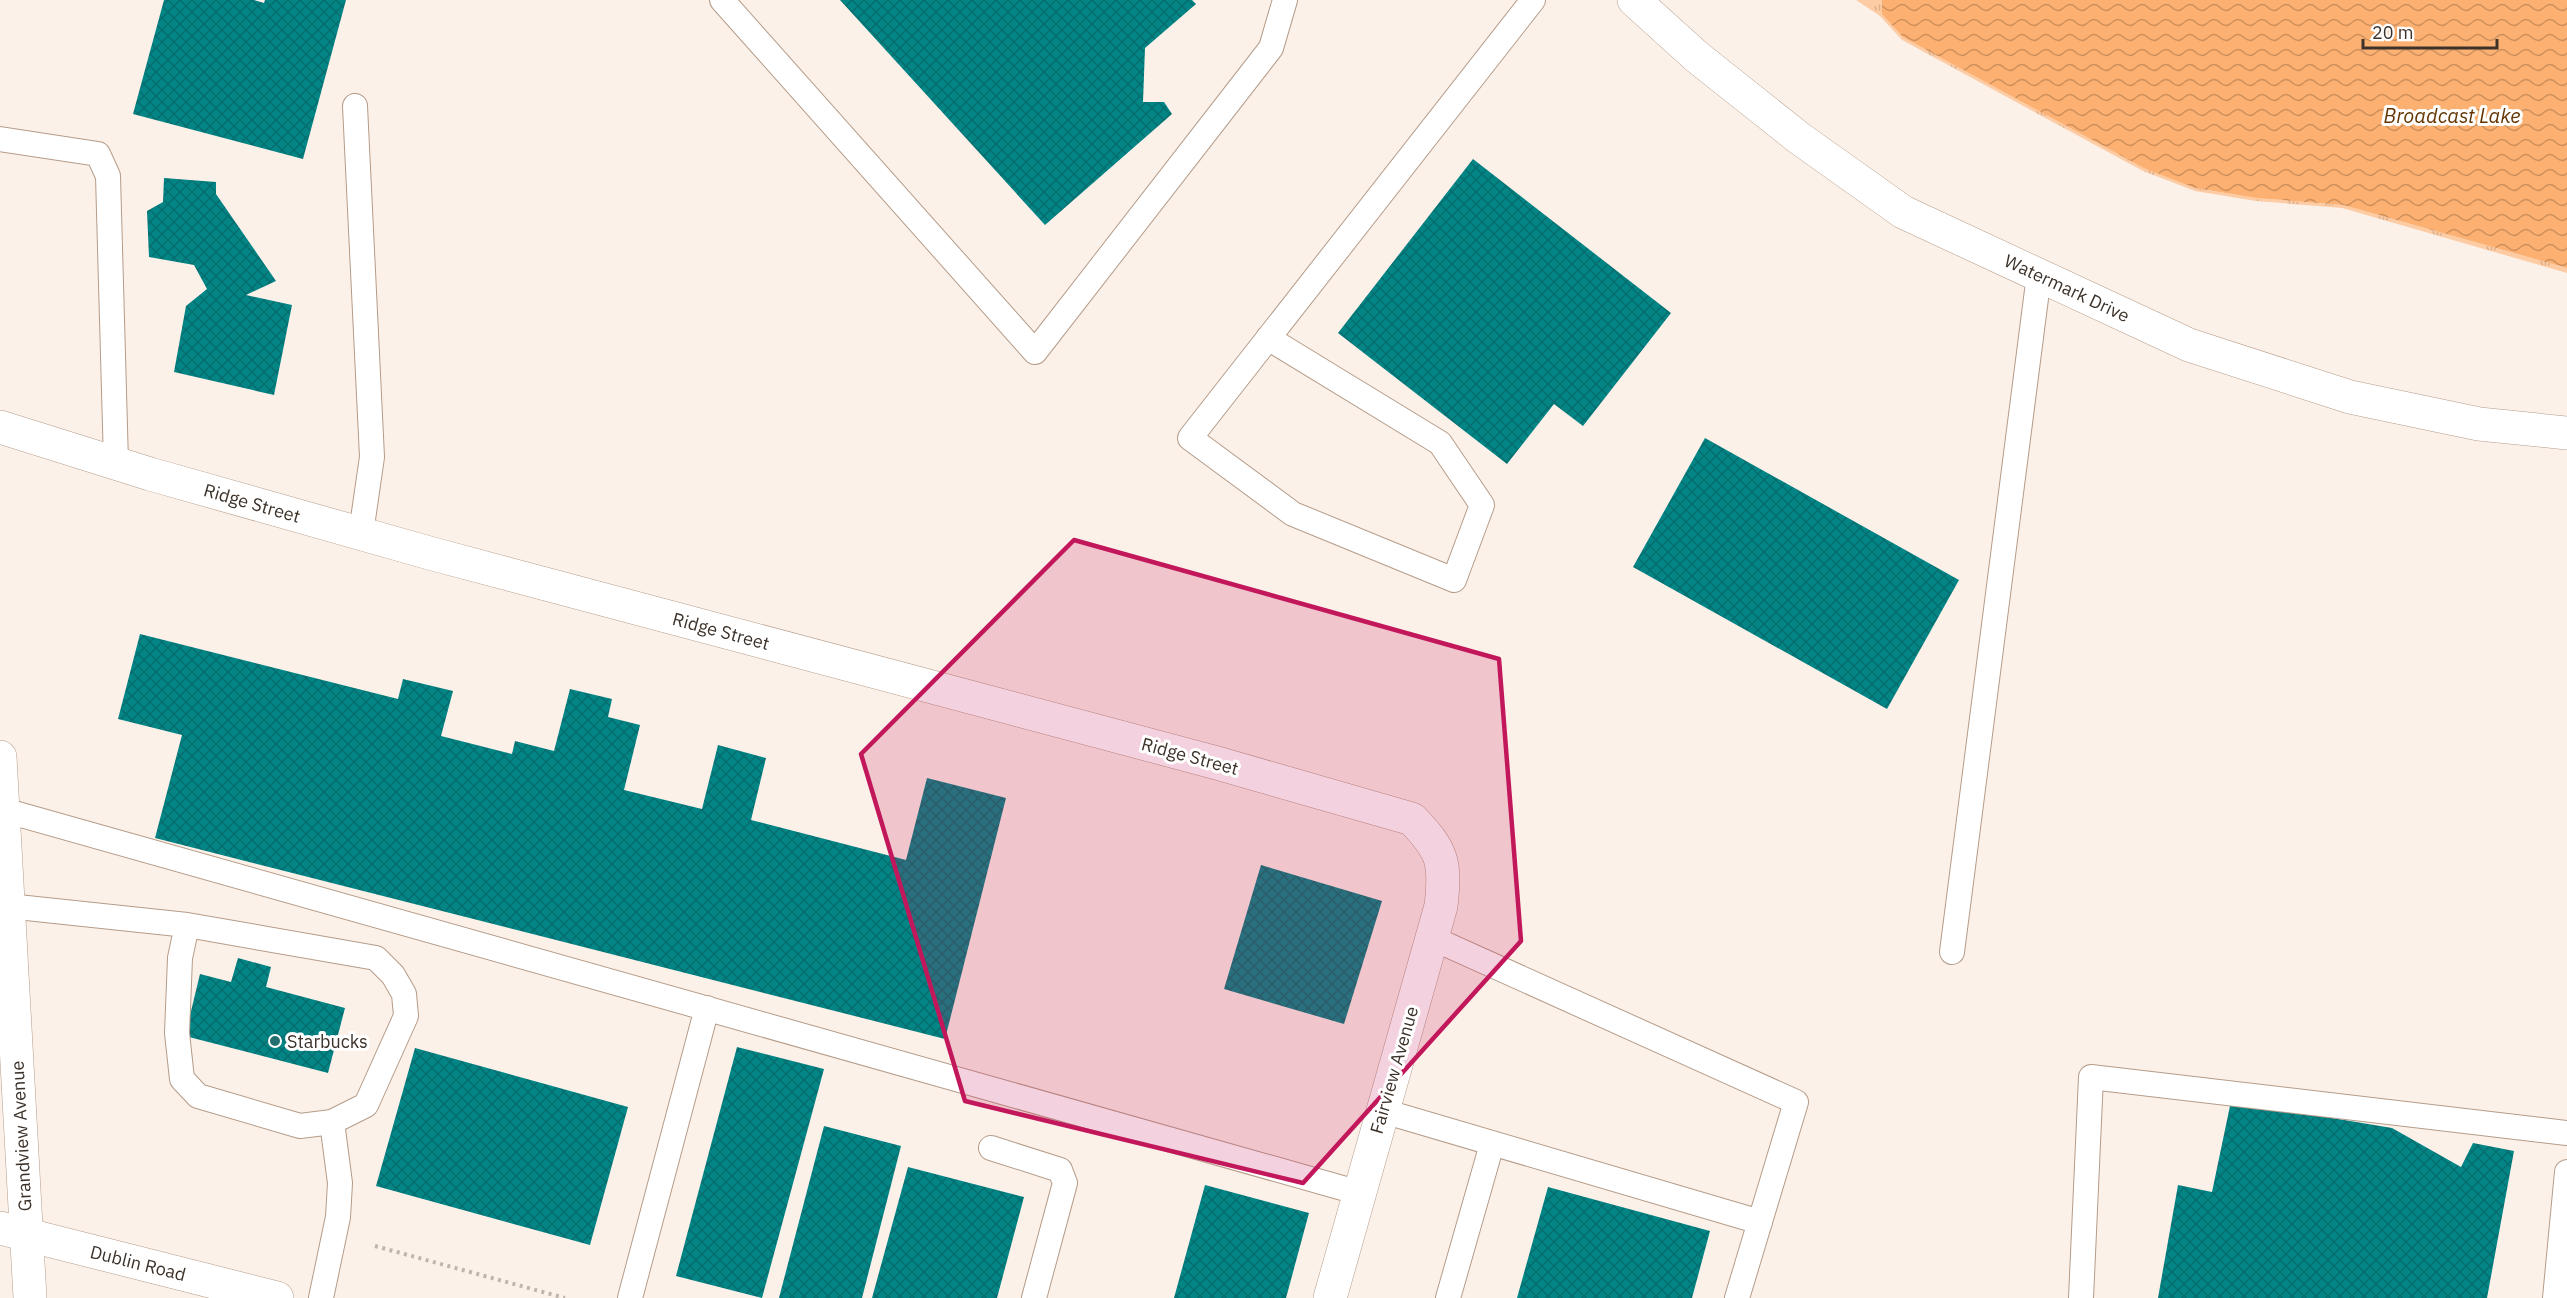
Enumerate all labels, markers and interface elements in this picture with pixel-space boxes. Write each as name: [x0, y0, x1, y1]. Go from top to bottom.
scale bar: [2363, 12, 2496, 50]
text: 20 m: [2372, 21, 2414, 44]
water label: Broadcast Lake: [2384, 102, 2520, 129]
street label: Watermark Drive: [2001, 249, 2133, 327]
street label: Ridge Street: [201, 478, 303, 528]
street label: Ridge Street: [670, 607, 772, 655]
street label: Ridge Street: [1139, 732, 1241, 780]
street label: Fairview Avenue: [1365, 1003, 1423, 1136]
place label: Starbucks: [287, 1030, 368, 1053]
marker: Starbucks: [268, 1034, 282, 1048]
street label: Grandview Avenue: [6, 1060, 36, 1212]
street label: Dublin Road: [88, 1240, 188, 1286]

